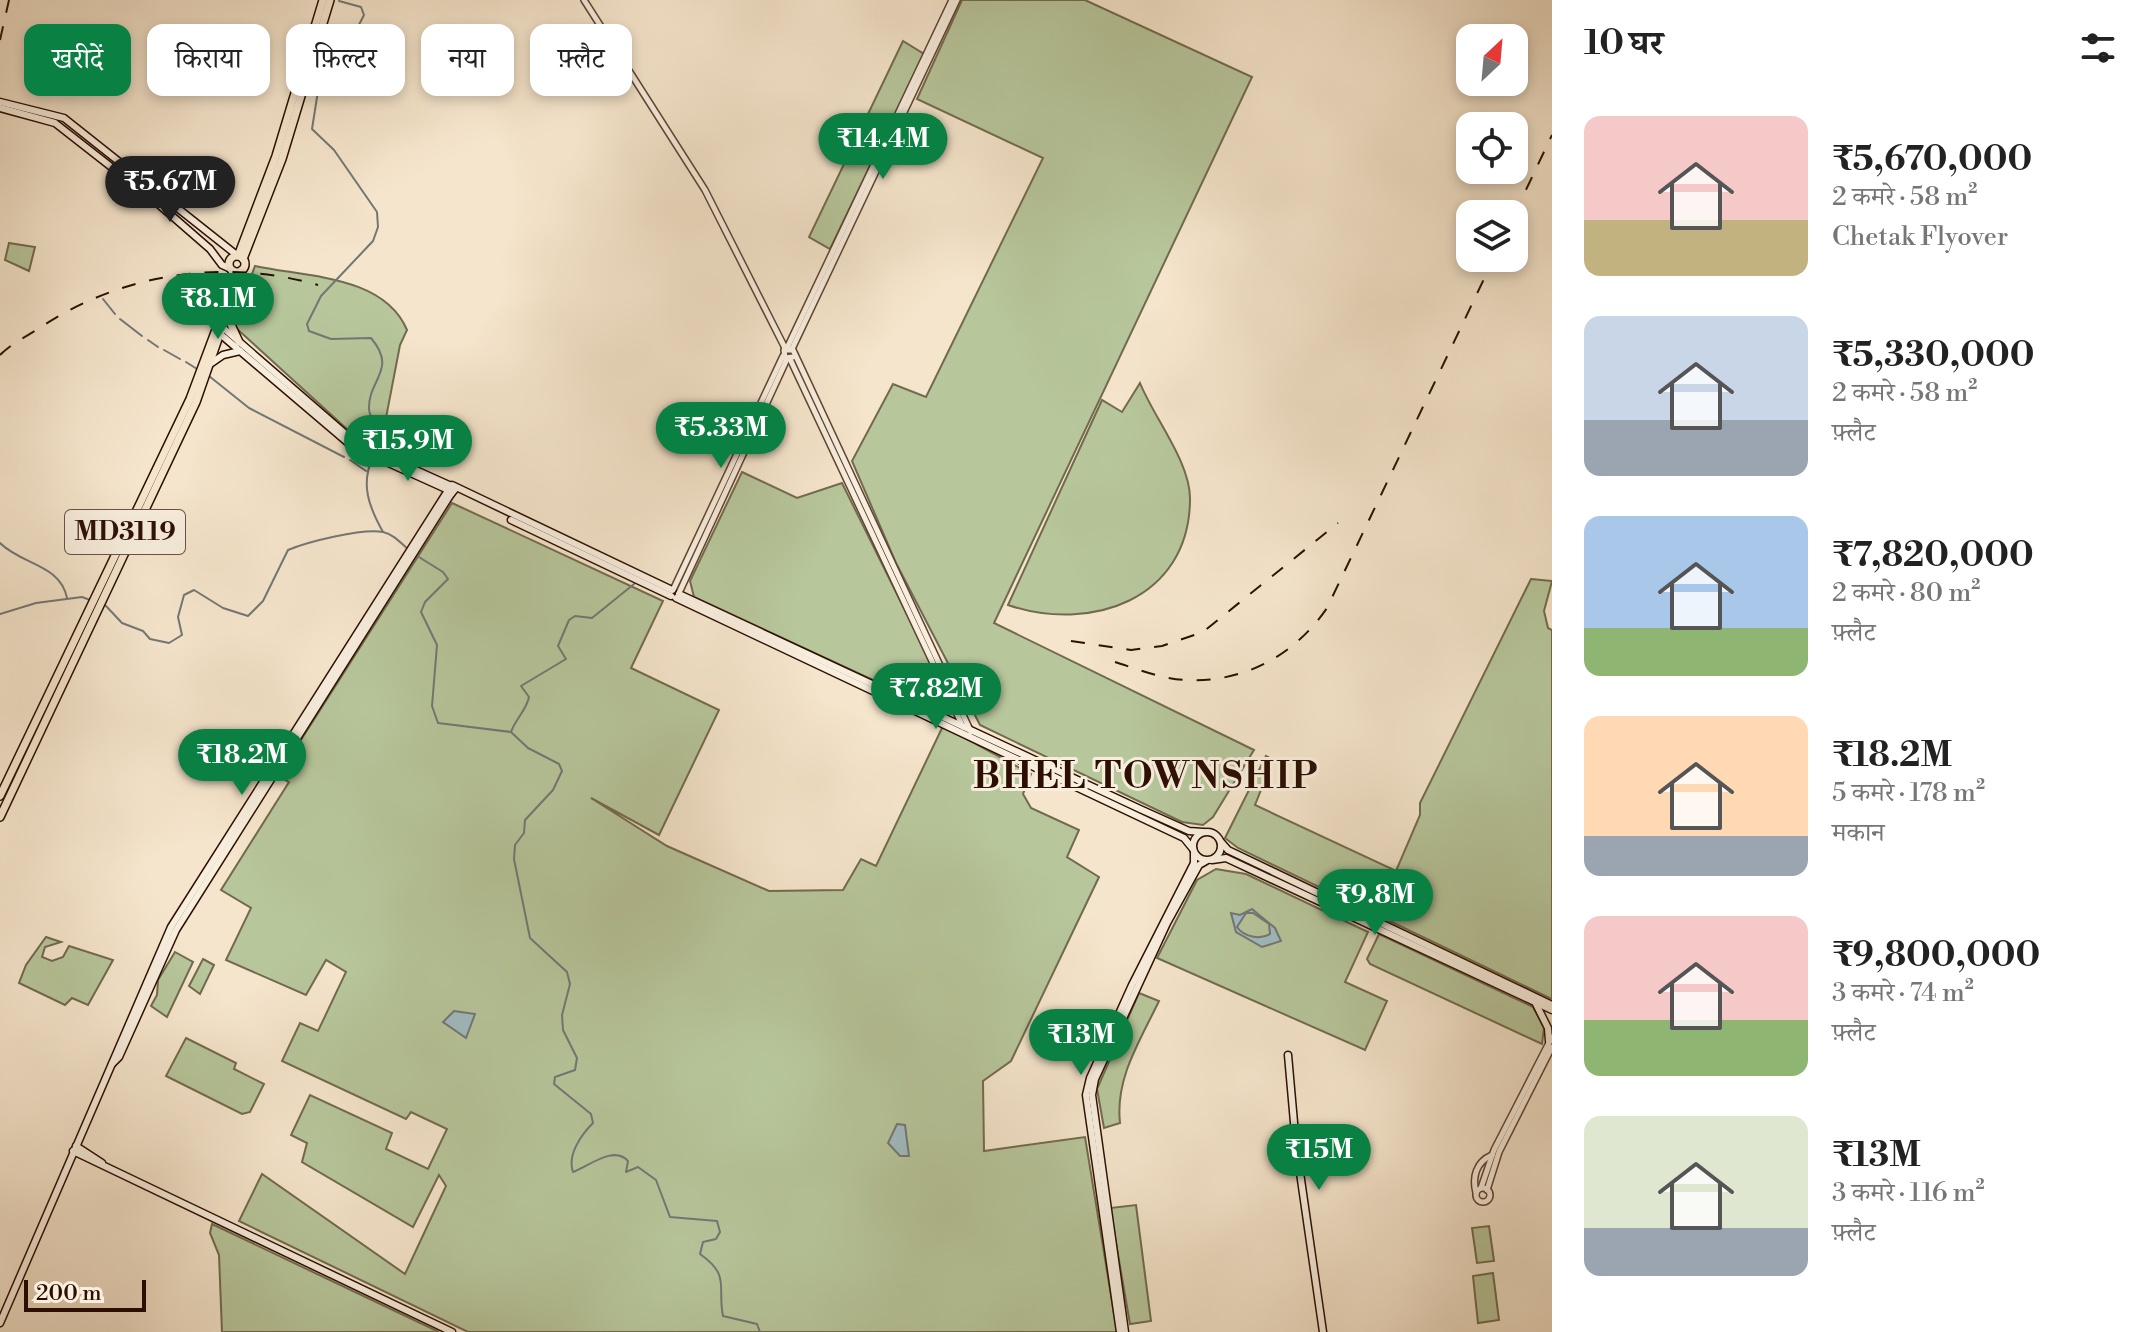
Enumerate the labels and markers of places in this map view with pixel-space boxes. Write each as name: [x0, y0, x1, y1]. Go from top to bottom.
pin: ₹14.4M: [818, 113, 948, 181]
pin: ₹5.67M: [105, 156, 235, 224]
pin: ₹8.1M: [162, 273, 274, 341]
pin: ₹5.33M: [656, 402, 786, 470]
pin: ₹15.9M: [343, 415, 473, 483]
pin: ₹7.82M: [871, 663, 1001, 731]
pin: ₹18.2M: [177, 729, 307, 797]
pin: ₹9.8M: [1319, 869, 1431, 937]
pin: ₹13M: [1034, 1009, 1128, 1077]
pin: ₹15M: [1272, 1124, 1366, 1192]

